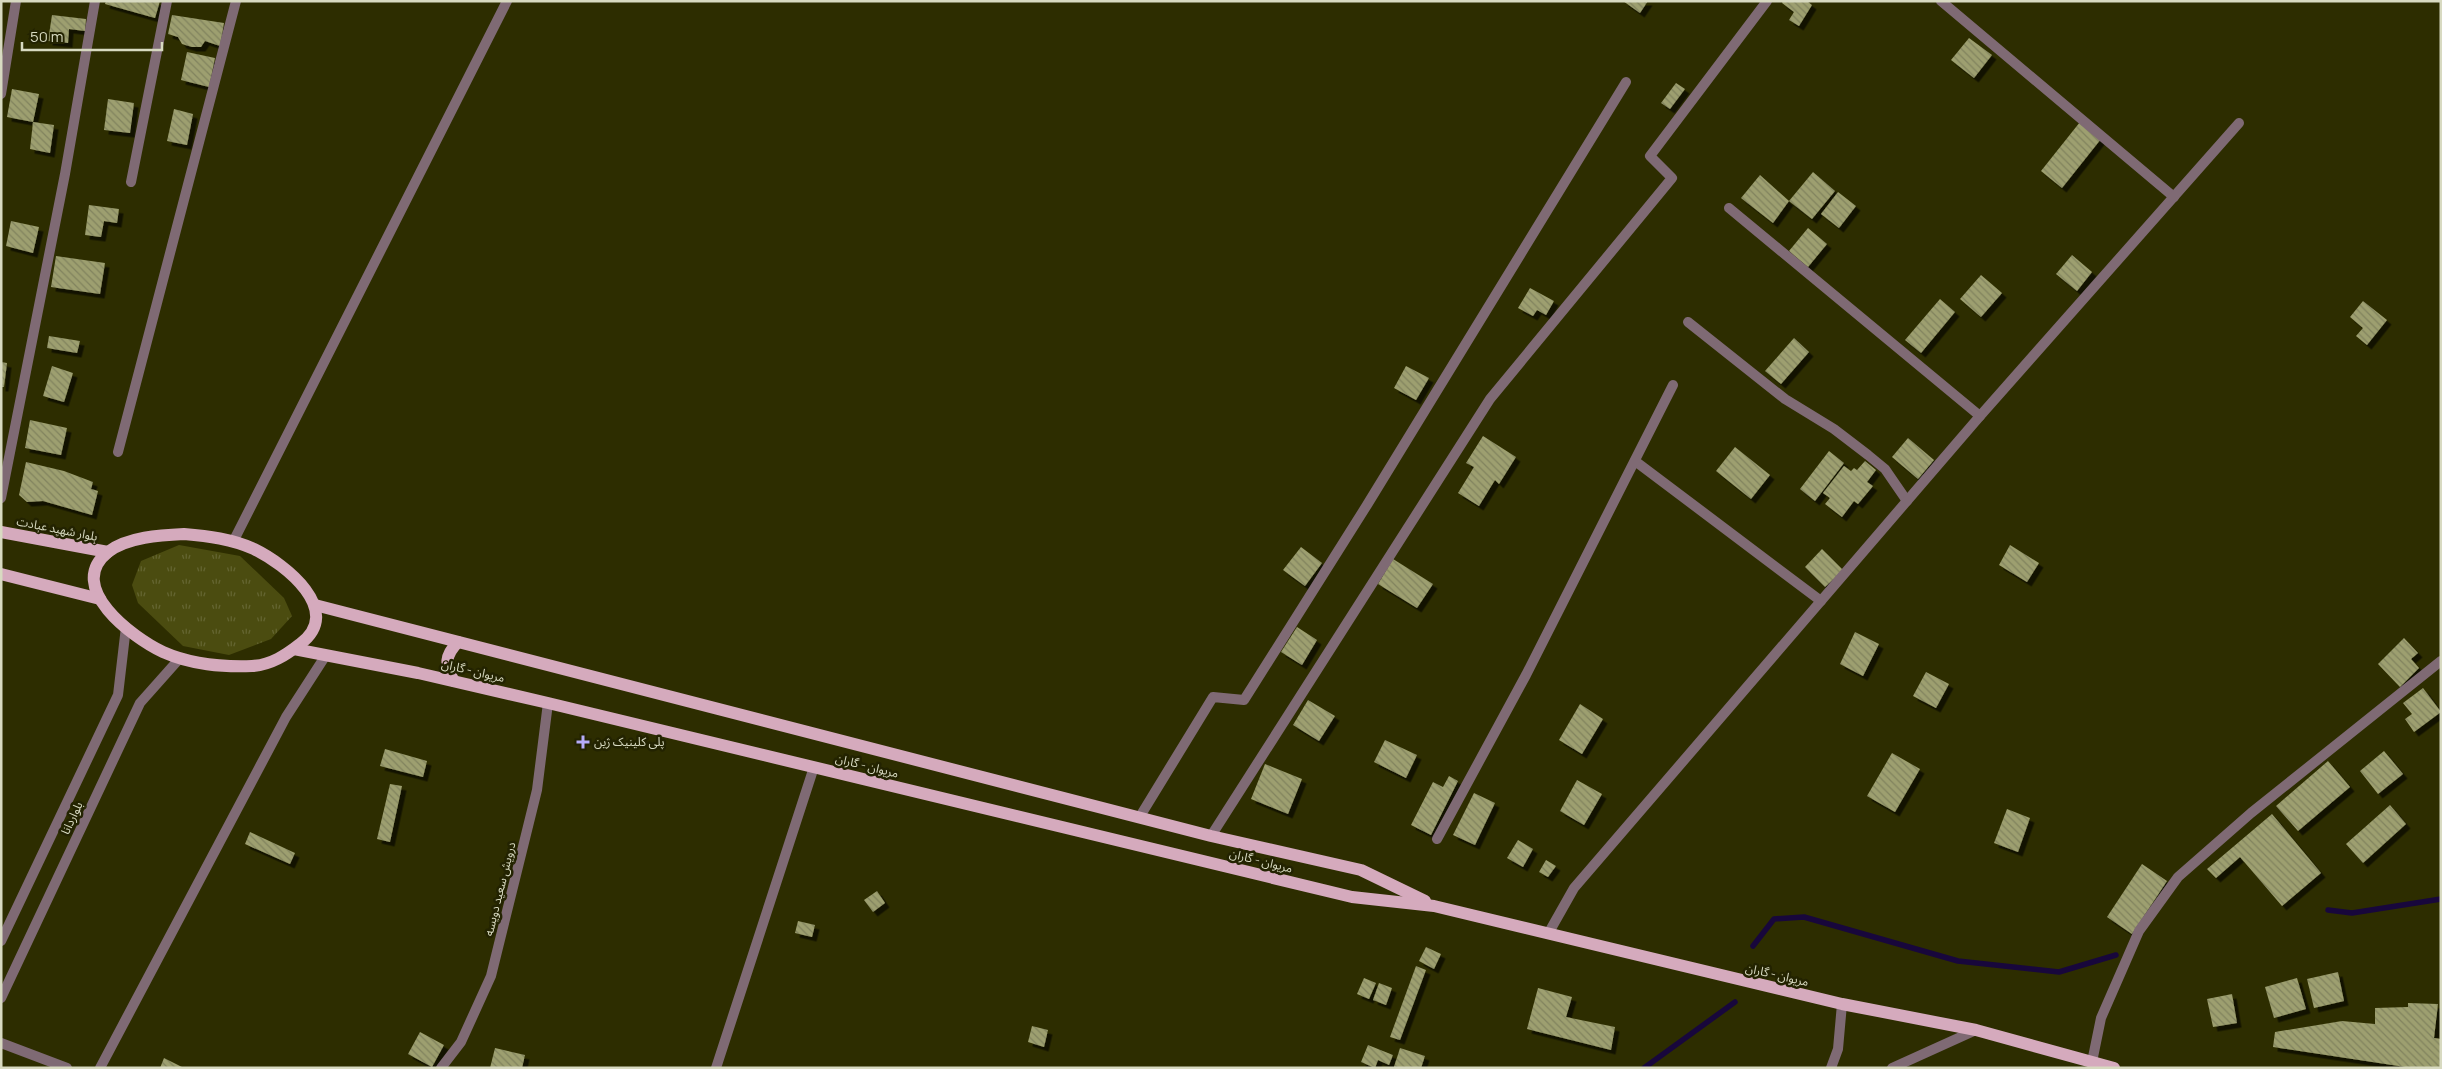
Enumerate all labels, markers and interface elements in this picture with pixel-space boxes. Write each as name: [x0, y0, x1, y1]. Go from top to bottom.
scale bar: [22, 20, 162, 52]
text: 50 m: [30, 26, 64, 47]
street label: بلوار شهید عبادت: [15, 512, 99, 545]
street label: مریوان - گاران: [440, 655, 506, 686]
place label: پلی کلینیک ژین: [594, 733, 665, 750]
marker: پلی کلینیک ژین: [576, 735, 590, 749]
street label: مریوان - گاران: [834, 749, 900, 782]
street label: بلواردانا: [57, 798, 87, 837]
street label: درویش سعید دویسه: [480, 840, 519, 938]
street label: مریوان - گاران: [1228, 844, 1294, 877]
street label: مریوان - گاران: [1744, 959, 1810, 990]

